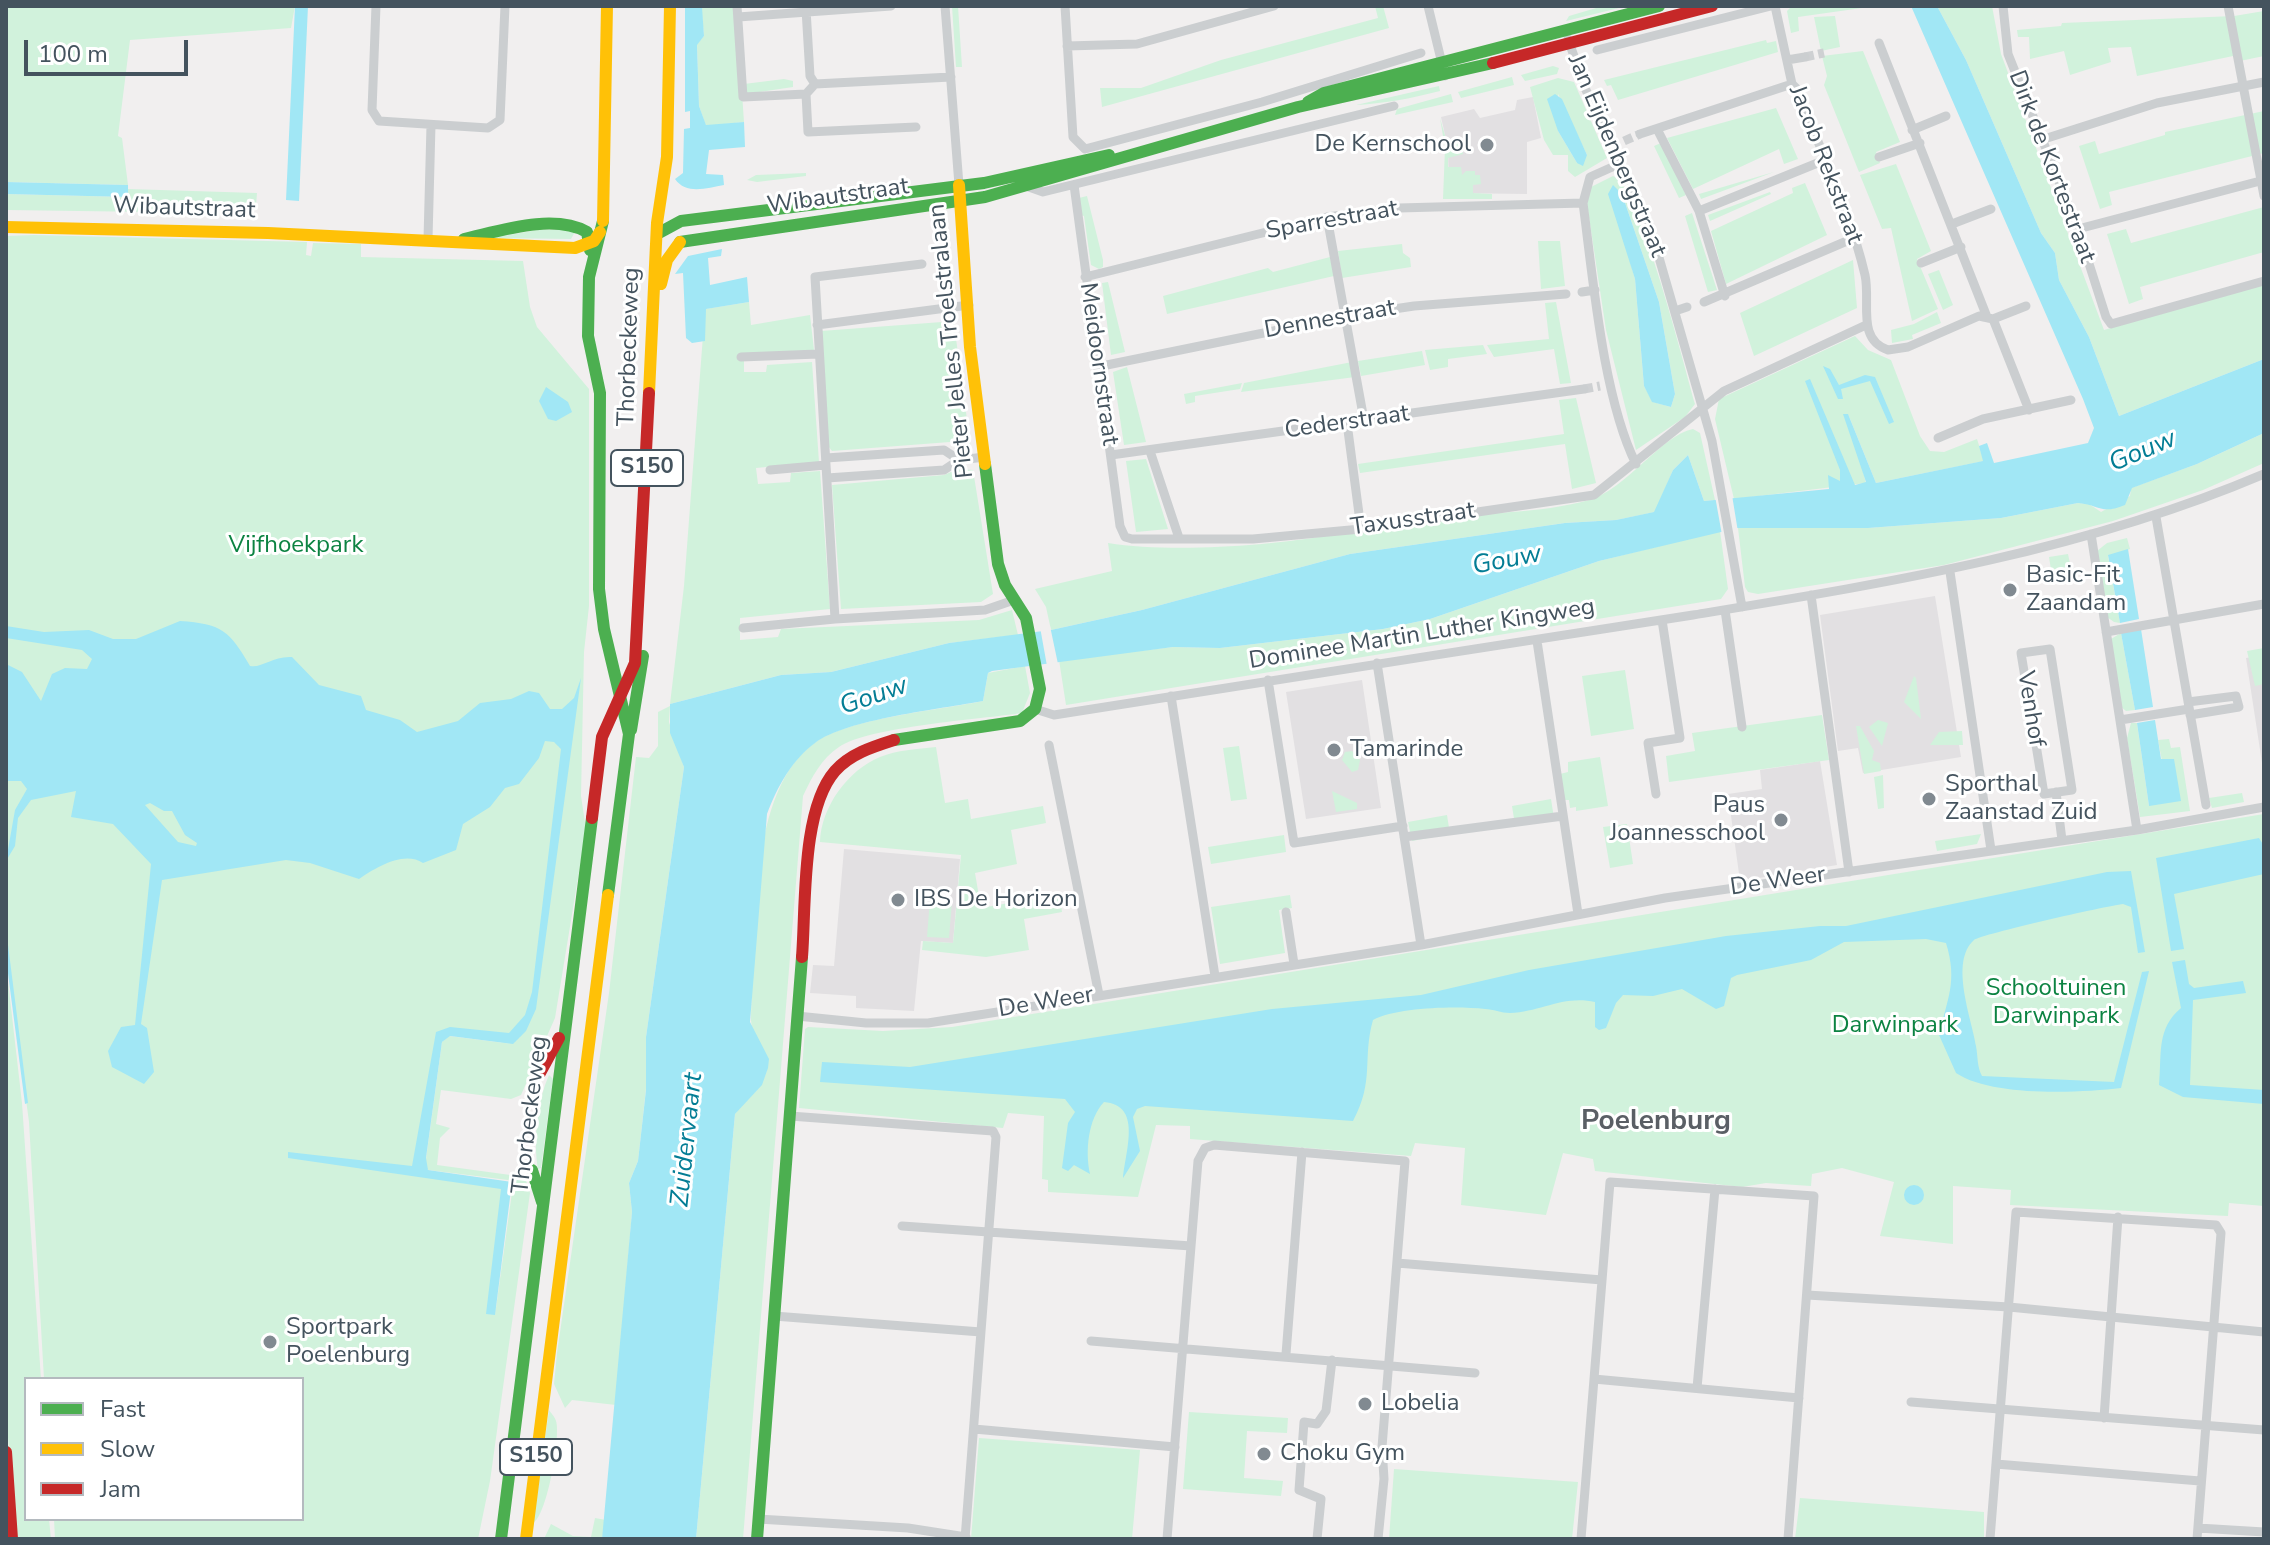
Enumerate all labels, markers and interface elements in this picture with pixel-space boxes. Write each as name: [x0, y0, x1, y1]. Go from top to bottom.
scale bar: [28, 24, 192, 74]
text: 100 m: [38, 38, 108, 70]
street label: Jan Eijdenbergstraat: [1560, 50, 1672, 262]
street label: Dirk de Kortestraat: [2001, 67, 2101, 267]
street label: Jacob Rekstraat: [1782, 82, 1868, 248]
place label: De Kernschool: [1314, 131, 1471, 159]
marker: De Kernschool: [1478, 136, 1496, 154]
street label: Wibautstraat: [765, 173, 911, 221]
street label: Wibautstraat: [112, 192, 256, 226]
street label: Sparrestraat: [1264, 195, 1400, 247]
street label: Pieter Jelles Troelstralaan: [923, 202, 981, 480]
street label: Thorbeckeweg: [613, 267, 647, 427]
street label: Meidoornstraat: [1072, 281, 1124, 447]
street label: Dennestraat: [1262, 294, 1398, 346]
street label: Cederstraat: [1283, 400, 1411, 446]
water label: Gouw: [2105, 424, 2181, 480]
road number: S150: [611, 450, 683, 486]
street label: Taxusstraat: [1349, 497, 1477, 543]
park label: Vijfhoekpark: [229, 532, 363, 560]
water label: Gouw: [1470, 539, 1544, 583]
place label: Basic-Fit Zaandam: [2026, 562, 2126, 618]
marker: Basic-Fit Zaandam: [2001, 581, 2019, 599]
street label: Dominee Martin Luther Kingweg: [1247, 593, 1597, 677]
street label: Venhof: [2010, 669, 2050, 749]
water label: Gouw: [836, 671, 912, 723]
place label: Tamarinde: [1350, 736, 1463, 764]
marker: Tamarinde: [1325, 741, 1343, 759]
place label: Sporthal Zaanstad Zuid: [1945, 771, 2098, 827]
marker: Sporthal Zaanstad Zuid: [1920, 790, 1938, 808]
place label: Paus Joannesschool: [1610, 792, 1765, 848]
marker: Paus Joannesschool: [1772, 811, 1790, 829]
street label: De Weer: [1729, 861, 1827, 903]
place label: IBS De Horizon: [914, 886, 1078, 914]
marker: IBS De Horizon: [889, 891, 907, 909]
park label: Schooltuinen Darwinpark: [1986, 975, 2126, 1031]
street label: De Weer: [996, 981, 1096, 1025]
park label: Darwinpark: [1832, 1012, 1958, 1040]
street label: Thorbeckeweg: [507, 1034, 555, 1196]
water label: Zuidervaart: [665, 1071, 711, 1209]
district label: Poelenburg: [1581, 1105, 1731, 1139]
place label: Sportpark Poelenburg: [286, 1314, 410, 1370]
marker: Sportpark Poelenburg: [261, 1333, 279, 1351]
legend: [24, 1377, 304, 1521]
place label: Lobelia: [1381, 1390, 1459, 1418]
text: Fast: [100, 1393, 145, 1425]
marker: Lobelia: [1356, 1395, 1374, 1413]
text: Slow: [100, 1433, 155, 1465]
road number: S150: [500, 1439, 572, 1475]
place label: Choku Gym: [1280, 1440, 1405, 1468]
marker: Choku Gym: [1255, 1445, 1273, 1463]
text: Jam: [100, 1473, 141, 1505]

